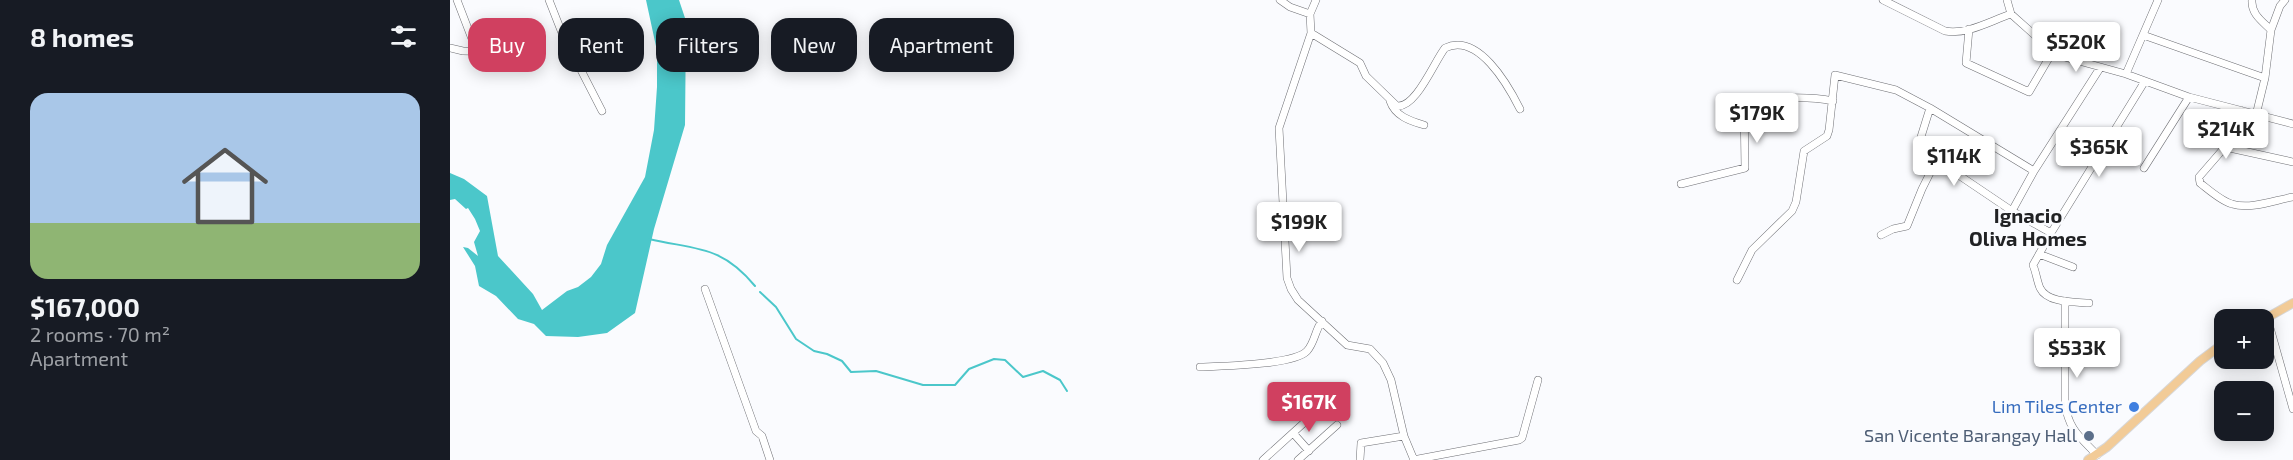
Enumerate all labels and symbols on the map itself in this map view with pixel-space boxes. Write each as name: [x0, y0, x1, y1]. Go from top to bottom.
pin: $520K: [2034, 22, 2118, 73]
pin: $179K: [1715, 93, 1799, 144]
pin: $214K: [2184, 109, 2268, 160]
pin: $365K: [2057, 127, 2141, 178]
pin: $114K: [1912, 136, 1996, 187]
pin: $199K: [1257, 202, 1341, 253]
district label: Ignacio Oliva Homes: [1969, 203, 2087, 250]
pin: $533K: [2035, 328, 2119, 379]
pin: $167K: [1267, 382, 1351, 433]
place label: Lim Tiles Center: [1992, 395, 2122, 417]
marker: Lim Tiles Center: [2127, 400, 2141, 414]
place label: San Vicente Barangay Hall: [1864, 424, 2078, 446]
marker: San Vicente Barangay Hall: [2082, 429, 2096, 443]

